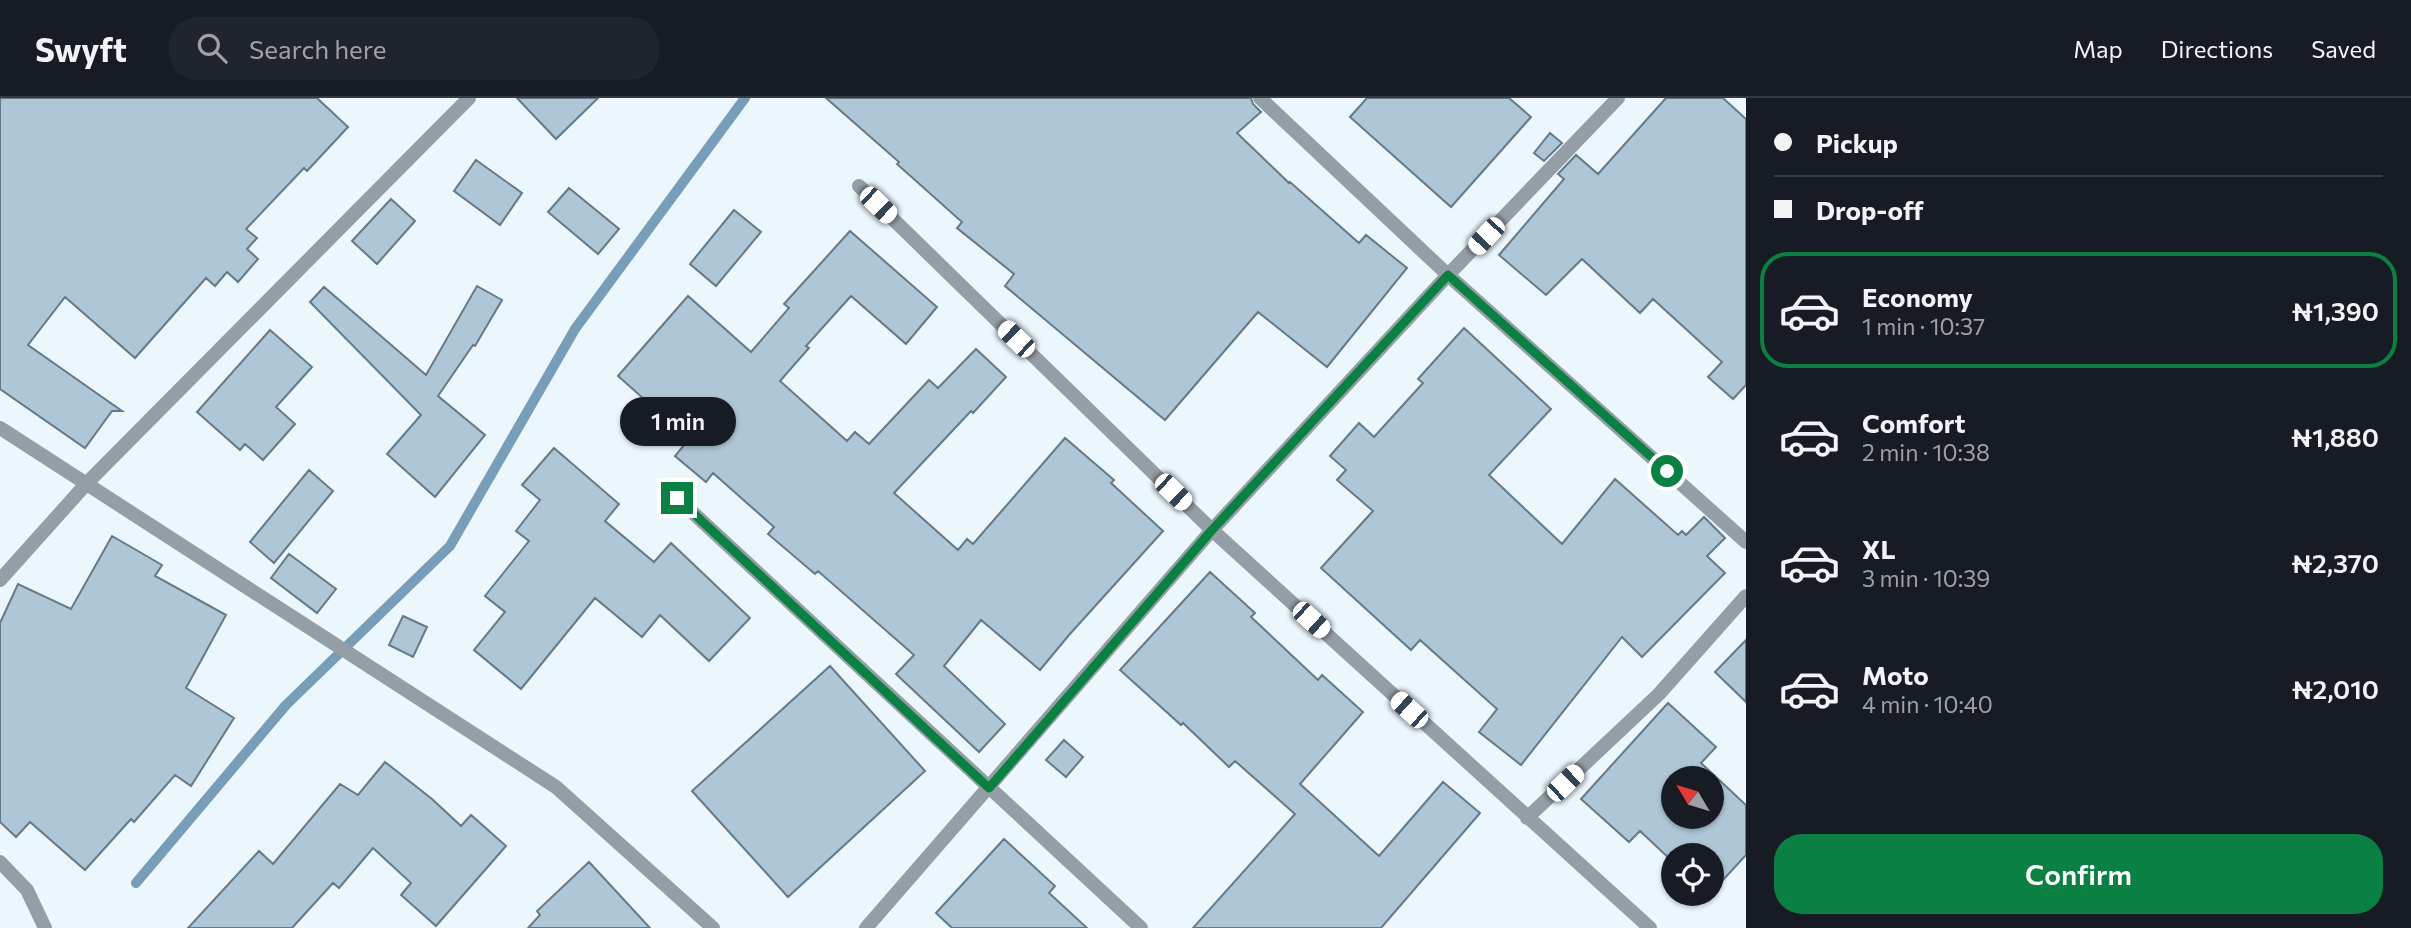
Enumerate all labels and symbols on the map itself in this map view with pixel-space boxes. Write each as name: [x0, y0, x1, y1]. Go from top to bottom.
car: [856, 183, 901, 227]
car: [1464, 213, 1509, 259]
car: [994, 317, 1039, 361]
callout: 1 min: [619, 396, 735, 446]
route start: [1651, 455, 1683, 487]
car: [1151, 470, 1196, 514]
route end: [661, 482, 693, 514]
car: [1289, 598, 1334, 642]
car: [1387, 688, 1432, 732]
car: [1543, 761, 1588, 805]
north arrow: [1661, 766, 1724, 830]

